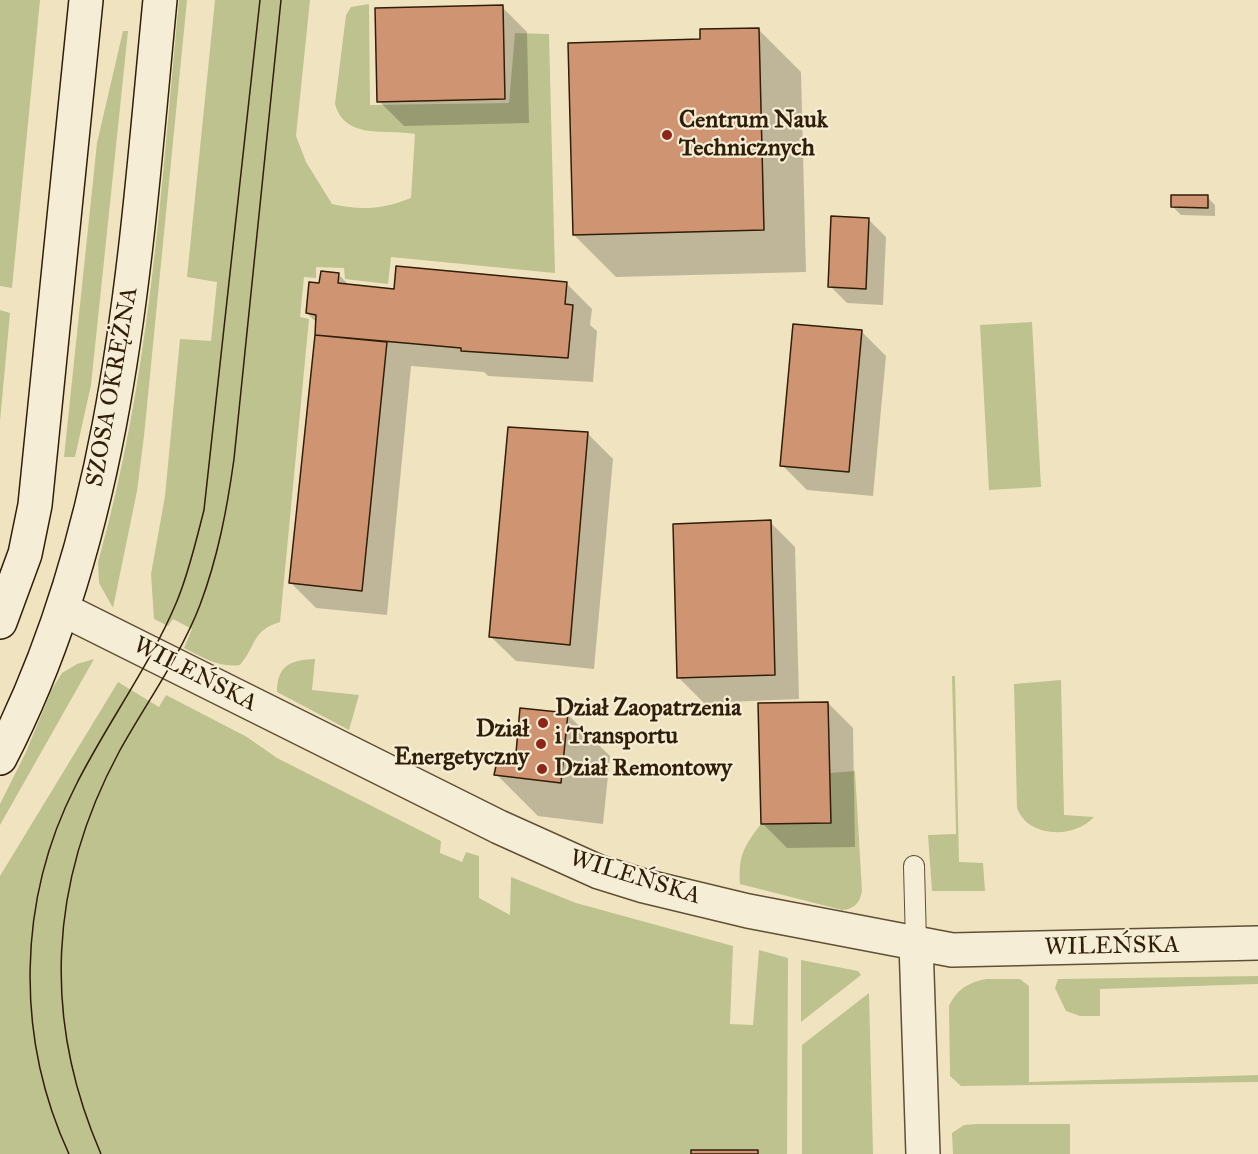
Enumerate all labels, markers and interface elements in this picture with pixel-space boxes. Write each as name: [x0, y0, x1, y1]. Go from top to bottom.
place label: Centrum Nauk Technicznych: [679, 107, 828, 163]
marker: Centrum Nauk Technicznych: [660, 128, 674, 142]
street label: SZOSA OKRĘŻNA: [81, 285, 145, 489]
street label: WILEŃSKA: [128, 631, 262, 719]
place label: Dział Zaopatrzenia i Transportu: [555, 695, 741, 751]
place label: Dział Energetyczny: [394, 716, 529, 772]
marker: Dział Zaopatrzenia i Transportu: [536, 716, 550, 730]
marker: Dział Energetyczny: [534, 737, 548, 751]
place label: Dział Remontowy: [554, 755, 732, 783]
marker: Dział Remontowy: [535, 762, 549, 776]
street label: WILEŃSKA: [566, 844, 704, 912]
street label: WILEŃSKA: [1044, 931, 1180, 963]

